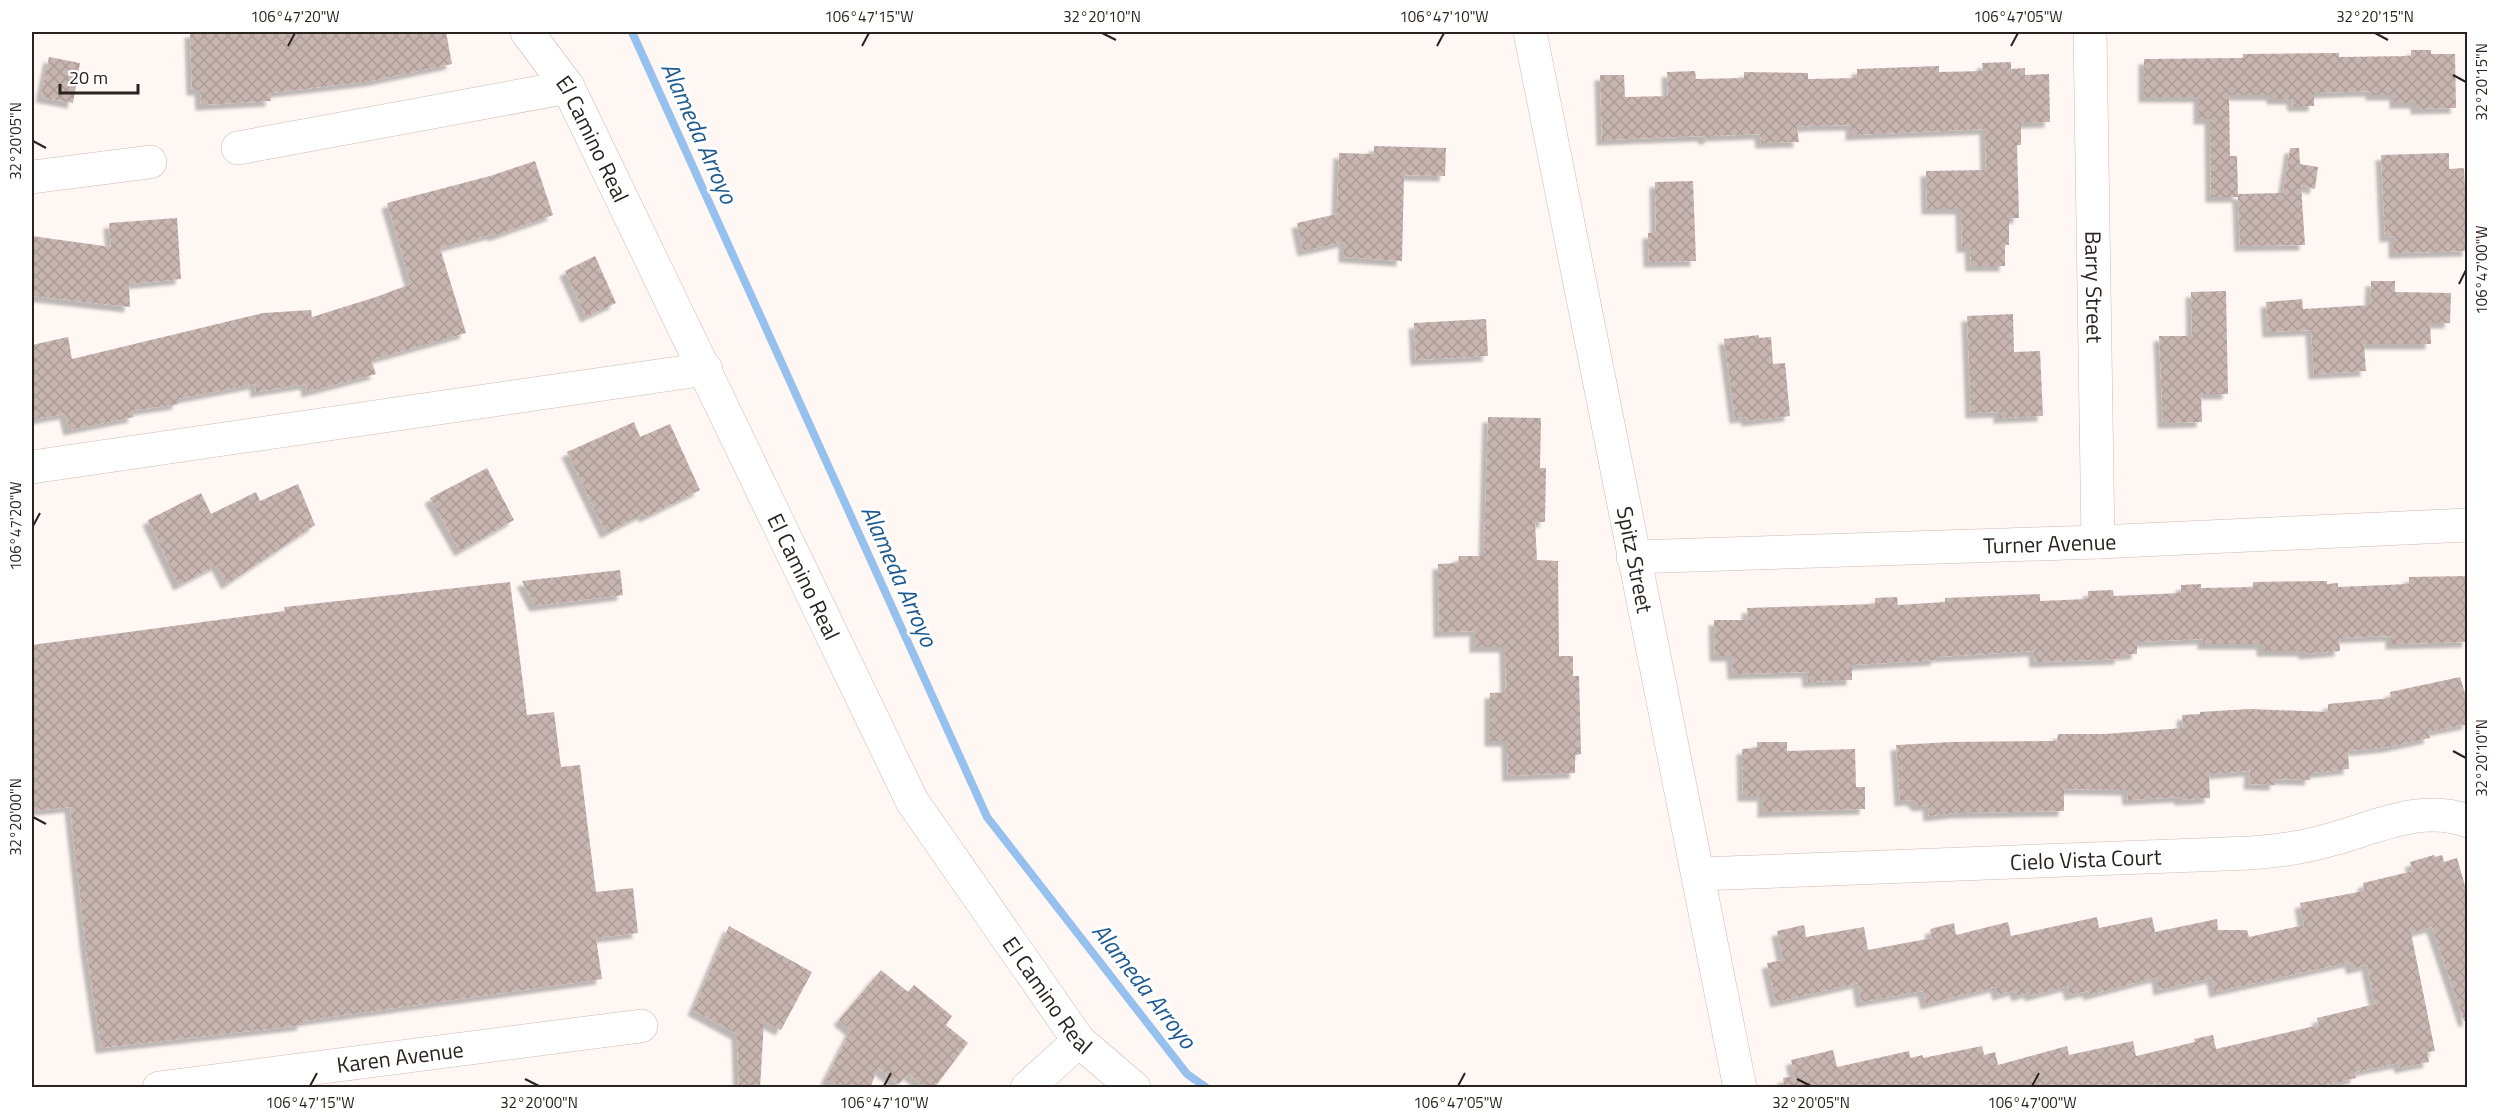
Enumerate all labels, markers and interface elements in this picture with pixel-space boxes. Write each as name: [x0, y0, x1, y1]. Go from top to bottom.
text: 106°47'20"W: [250, 5, 340, 28]
text: 106°47'15"W: [824, 5, 914, 28]
text: 32°20'10"N: [1063, 5, 1141, 28]
text: 106°47'10"W: [1399, 5, 1489, 28]
text: 106°47'05"W: [1973, 5, 2063, 28]
text: 32°20'15"N: [2336, 5, 2414, 28]
text: 32°20'15"N: [2470, 43, 2493, 121]
water label: Alameda Arroyo: [653, 56, 748, 210]
scale bar: [60, 57, 138, 95]
text: 20 m: [69, 64, 108, 91]
street label: El Camino Real: [548, 68, 638, 208]
text: 32°20'05"N: [4, 102, 27, 180]
text: 106°47'00"W: [2470, 225, 2493, 315]
street label: Barry Street: [2076, 231, 2112, 344]
text: 106°47'20"W: [4, 481, 27, 571]
water label: Alameda Arroyo: [853, 499, 948, 653]
street label: Spitz Street: [1608, 504, 1662, 616]
street label: El Camino Real: [759, 507, 849, 646]
street label: Turner Avenue: [1983, 524, 2117, 563]
text: 32°20'10"N: [2470, 719, 2493, 797]
text: 32°20'00"N: [4, 778, 27, 856]
street label: Cielo Vista Court: [2009, 839, 2162, 879]
water label: Alameda Arroyo: [1084, 915, 1206, 1057]
street label: El Camino Real: [994, 929, 1100, 1062]
street label: Karen Avenue: [335, 1032, 465, 1082]
text: 106°47'15"W: [265, 1091, 355, 1114]
text: 32°20'00"N: [500, 1091, 578, 1114]
text: 106°47'10"W: [839, 1091, 929, 1114]
text: 106°47'05"W: [1413, 1091, 1503, 1114]
text: 32°20'05"N: [1772, 1091, 1850, 1114]
text: 106°47'00"W: [1987, 1091, 2077, 1114]

